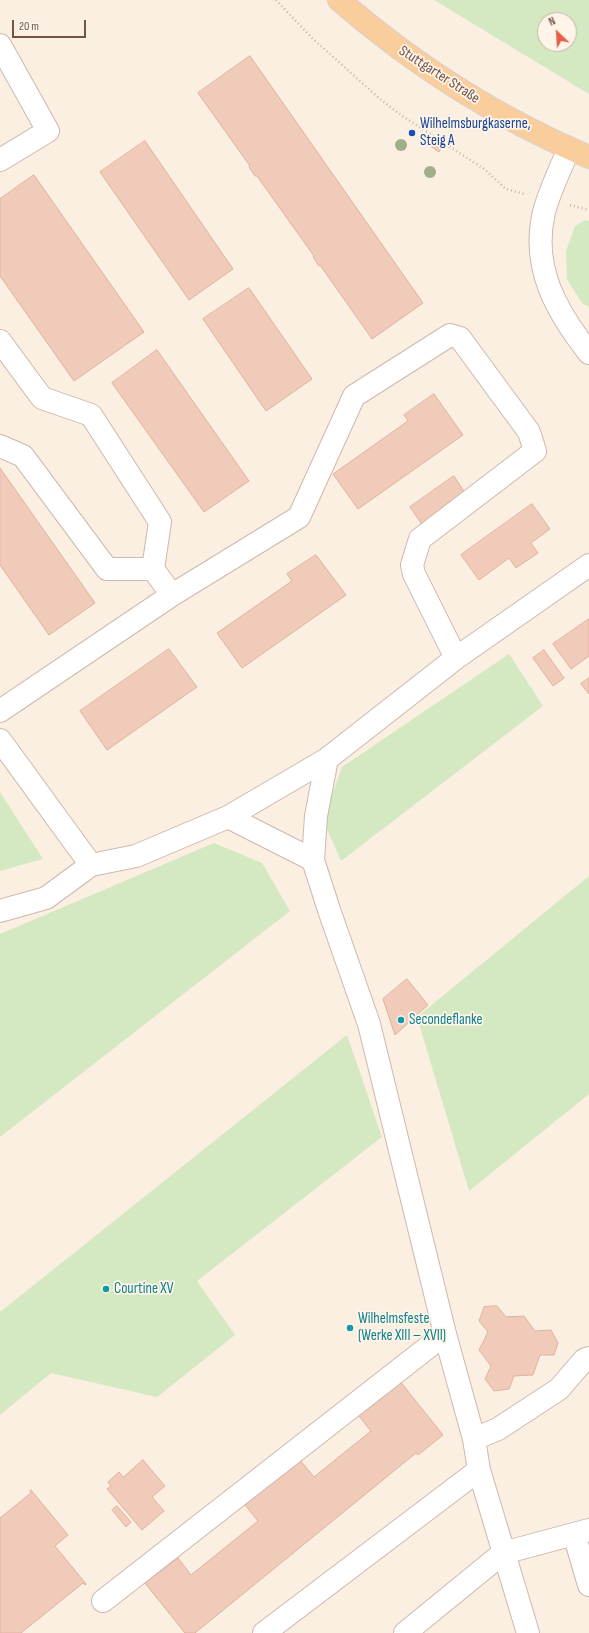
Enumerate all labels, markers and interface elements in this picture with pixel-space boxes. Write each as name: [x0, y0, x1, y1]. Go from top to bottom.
scale bar: [14, 12, 88, 38]
north arrow: [537, 12, 577, 52]
text: N: [547, 14, 558, 29]
text: 20 m: [19, 19, 39, 34]
street label: Stuttgarter Straße: [395, 42, 483, 108]
place label: Wilhelmsburgkaserne, Steig A: [420, 115, 531, 150]
marker: Wilhelmsburgkaserne, Steig A: [407, 128, 417, 138]
place label: Secondeflanke: [409, 1011, 483, 1029]
marker: Secondeflanke: [396, 1015, 406, 1025]
place label: Courtine XV: [114, 1280, 173, 1298]
marker: Courtine XV: [101, 1284, 111, 1294]
place label: Wilhelmsfeste (Werke XIII – XVII): [358, 1310, 446, 1345]
marker: Wilhelmsfeste (Werke XIII – XVII): [345, 1323, 355, 1333]

